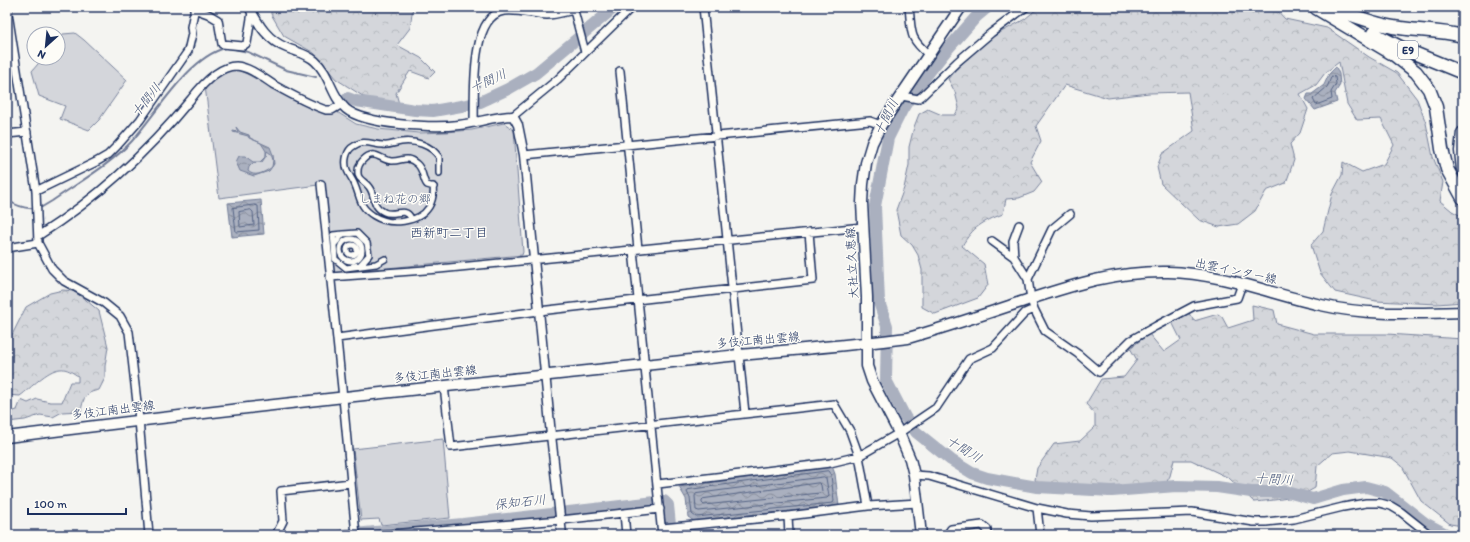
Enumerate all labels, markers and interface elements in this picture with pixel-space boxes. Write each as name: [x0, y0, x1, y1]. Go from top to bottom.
north arrow: [26, 26, 66, 66]
road number: E9: [1398, 41, 1418, 59]
text: N: [35, 47, 48, 62]
water label: 十間川: [467, 66, 509, 96]
water label: 十間川: [128, 80, 164, 120]
water label: 十間川: [871, 96, 901, 138]
park label: しまね花の郷: [359, 192, 431, 206]
district label: 西新町二丁目: [410, 225, 488, 240]
street label: 大社立久恵線: [843, 227, 861, 299]
street label: 出雲インター線: [1194, 255, 1278, 287]
street label: 多伎江南出雲線: [716, 329, 800, 351]
street label: 多伎江南出雲線: [392, 363, 478, 385]
street label: 多伎江南出雲線: [70, 398, 156, 422]
water label: 十間川: [943, 432, 985, 466]
water label: 十間川: [1254, 470, 1294, 488]
scale bar: [28, 490, 126, 516]
water label: 保知石川: [493, 492, 547, 512]
text: 100 m: [34, 497, 67, 511]

